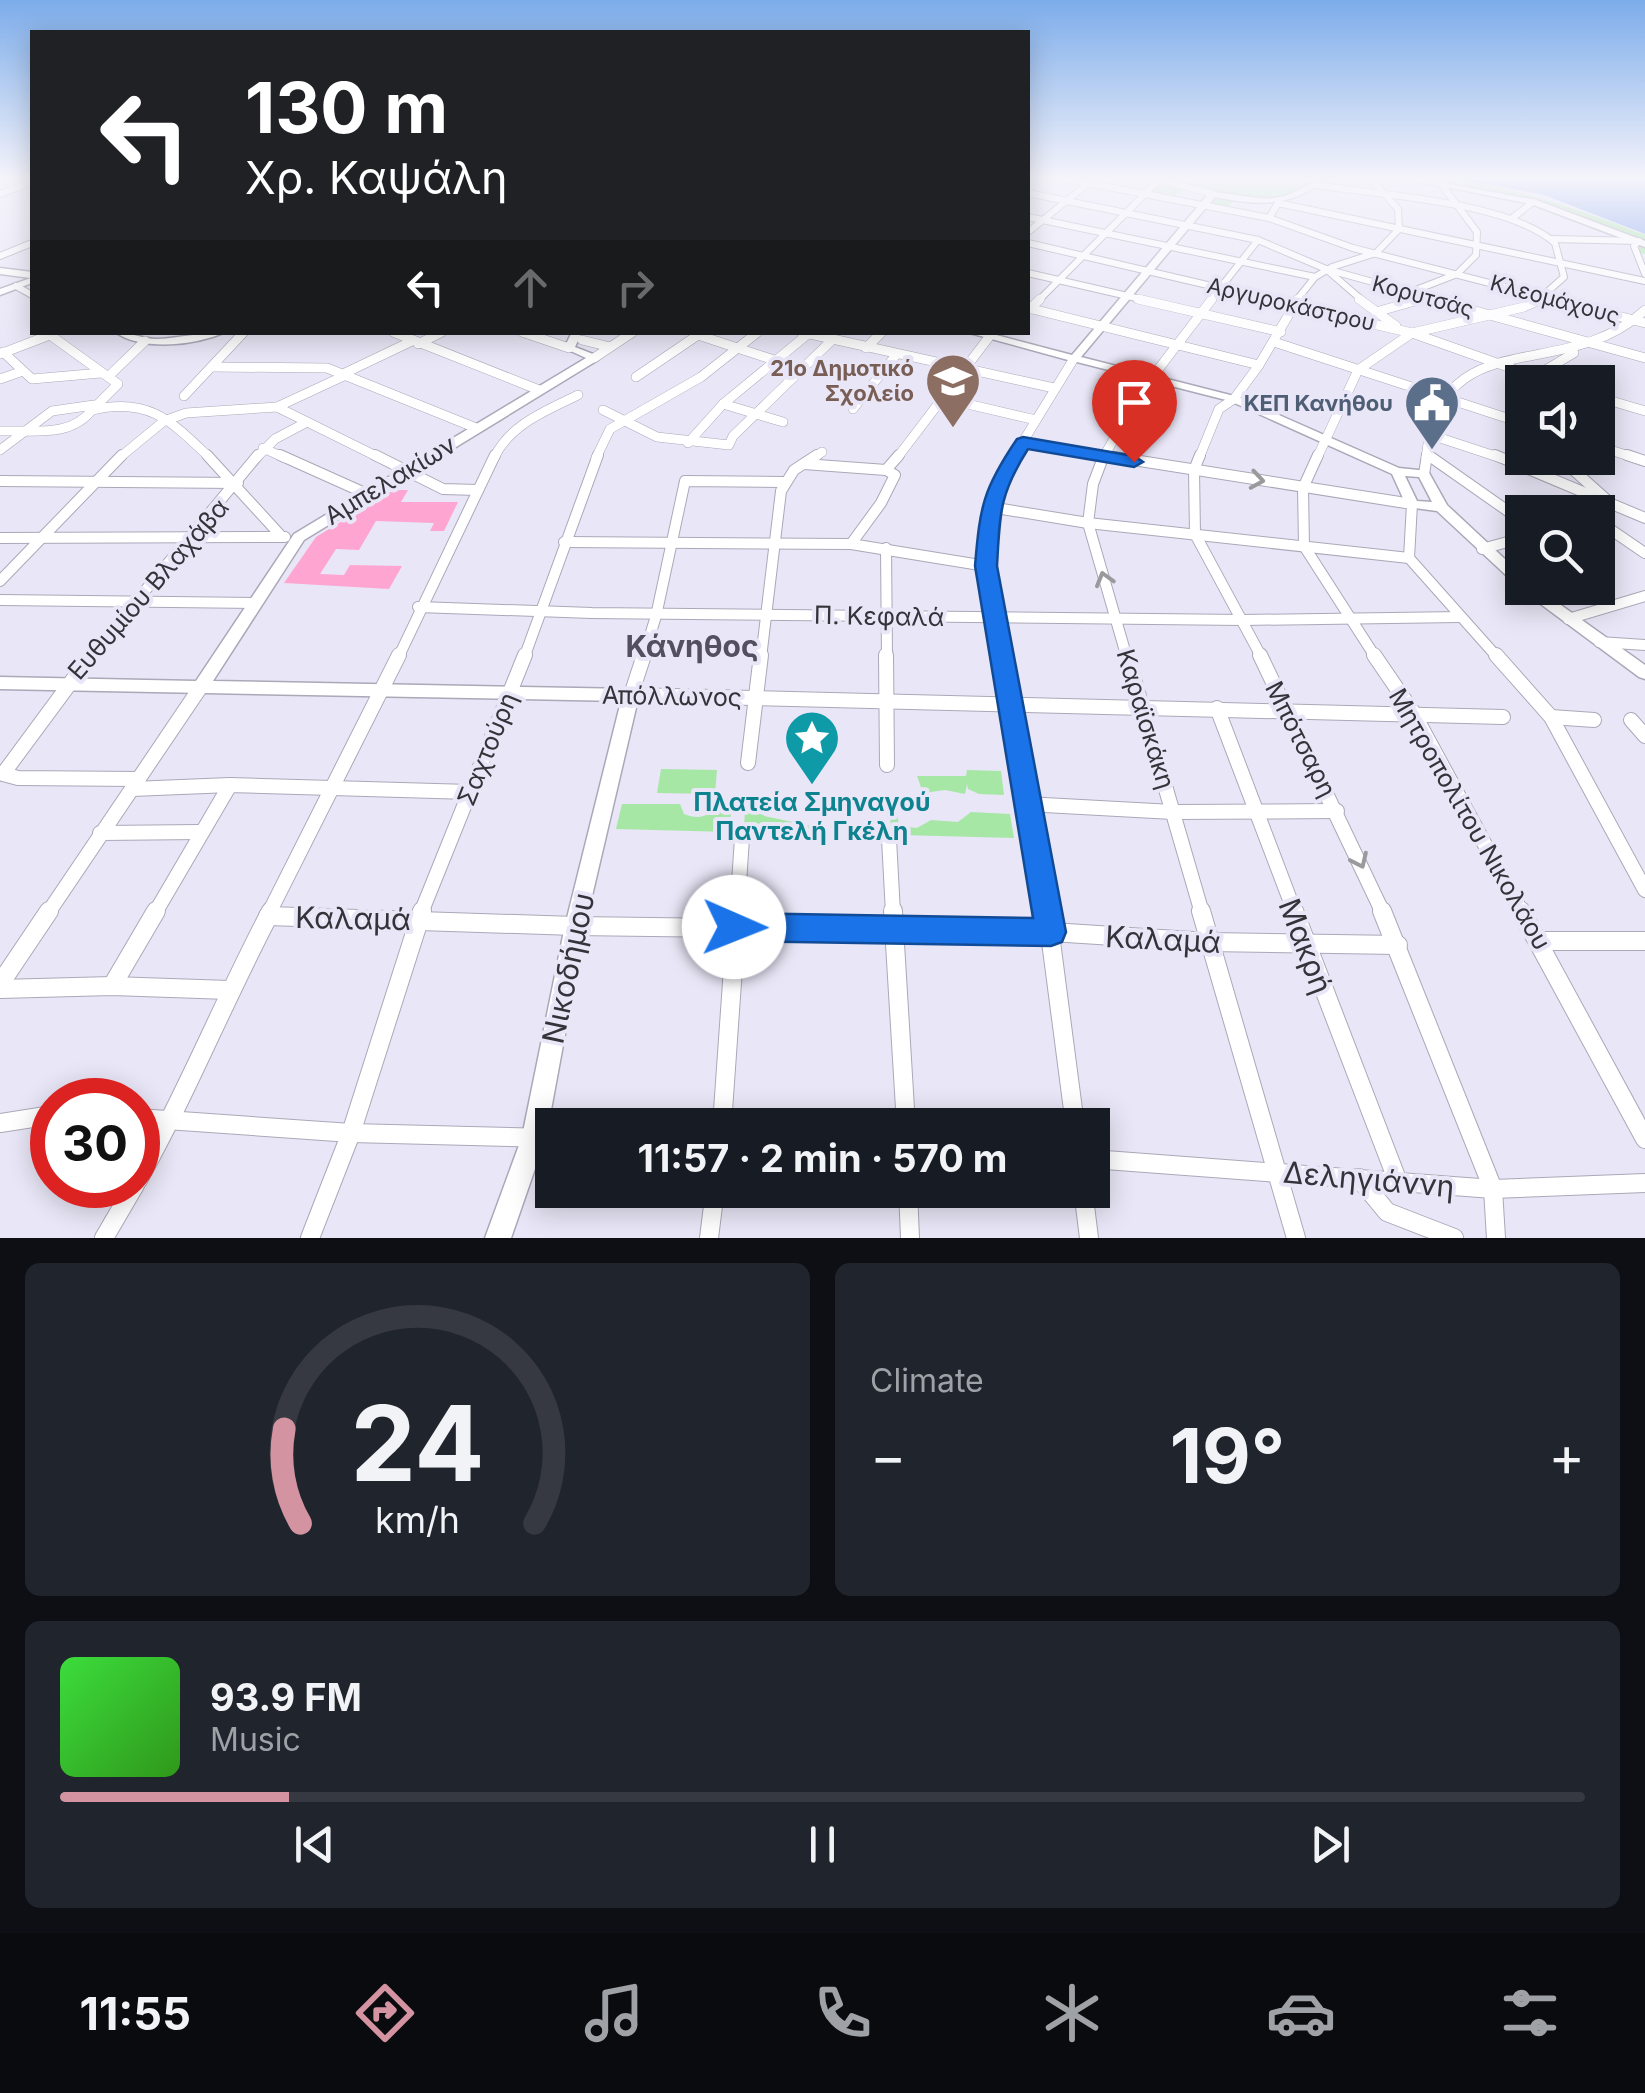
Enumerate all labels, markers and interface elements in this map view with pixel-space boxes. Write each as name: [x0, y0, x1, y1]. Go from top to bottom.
text: 130 m: [245, 65, 448, 150]
icon: left: [80, 70, 210, 200]
text: Χρ. Καψάλη: [245, 150, 508, 205]
icon: left: [398, 260, 453, 315]
icon: ahead: [503, 260, 558, 315]
icon: right: [608, 260, 663, 315]
street label: Κλεομάχους: [1488, 269, 1622, 329]
street label: Κορυτσάς: [1369, 270, 1477, 322]
street label: Αργυροκάστρου: [1205, 272, 1377, 336]
school or university icon: 21ο Δημοτικό Σχολείο: [923, 351, 983, 430]
place label: 21ο Δημοτικό Σχολείο: [770, 355, 914, 406]
pin: [1092, 360, 1177, 463]
map controls: [1505, 365, 1615, 605]
button: sound: [1505, 365, 1615, 475]
public building icon: ΚΕΠ Κανήθου: [1402, 373, 1462, 452]
icon: arrive: [1107, 375, 1162, 430]
place label: ΚΕΠ Κανήθου: [1244, 390, 1393, 416]
street label: Αμπελακίων: [319, 429, 461, 531]
one-way arrow: [1249, 469, 1266, 490]
street label: Ευθυμίου Βλαχάβα: [61, 492, 235, 686]
button: search: [1505, 495, 1615, 605]
one-way arrow: [1095, 571, 1116, 588]
street label: Π. Κεφαλά: [814, 600, 944, 632]
district label: Κάνηθος: [625, 628, 759, 664]
street label: Καραϊσκάκη: [1111, 646, 1181, 792]
street label: Μπότσαρη: [1259, 676, 1343, 802]
street label: Απόλλωνος: [602, 680, 742, 712]
street label: Μητροπολίτου Νικολάου: [1383, 683, 1557, 955]
street label: Σαχτούρη: [451, 688, 523, 810]
place icon: Πλατεία Σμηναγού Παντελή Γκέλη: [782, 708, 842, 787]
place label: Πλατεία Σμηναγού Παντελή Γκέλη: [694, 787, 930, 846]
one-way arrow: [1348, 851, 1368, 869]
position arrow: [682, 875, 786, 979]
street label: Νικοδήμου: [534, 889, 602, 1047]
street label: Μακρή: [1271, 893, 1341, 999]
street label: Καλαμά: [295, 899, 411, 937]
street label: Καλαμά: [1104, 918, 1222, 960]
speed limit sign: 30: [30, 1078, 160, 1208]
text: 11:57 · 2 min · 570 m: [638, 1135, 1007, 1181]
street label: Δεληγιάννη: [1282, 1154, 1456, 1204]
text: Climate: [870, 1361, 984, 1400]
text: 24: [350, 1380, 485, 1506]
text: 19°: [1170, 1410, 1285, 1501]
text: −: [870, 1423, 906, 1489]
text: +: [1549, 1423, 1585, 1489]
text: km/h: [375, 1498, 460, 1542]
text: 93.9 FM: [210, 1674, 362, 1720]
text: Music: [210, 1720, 301, 1759]
icon: previous: [287, 1817, 342, 1872]
icon: pause: [795, 1817, 850, 1872]
icon: next: [1303, 1817, 1358, 1872]
icon: directions: [350, 1978, 420, 2048]
icon: music: [579, 1978, 649, 2048]
icon: phone: [808, 1978, 878, 2048]
icon: climate: [1037, 1978, 1107, 2048]
icon: car: [1266, 1978, 1336, 2048]
icon: filters: [1495, 1978, 1565, 2048]
text: 11:55: [80, 1986, 191, 2041]

